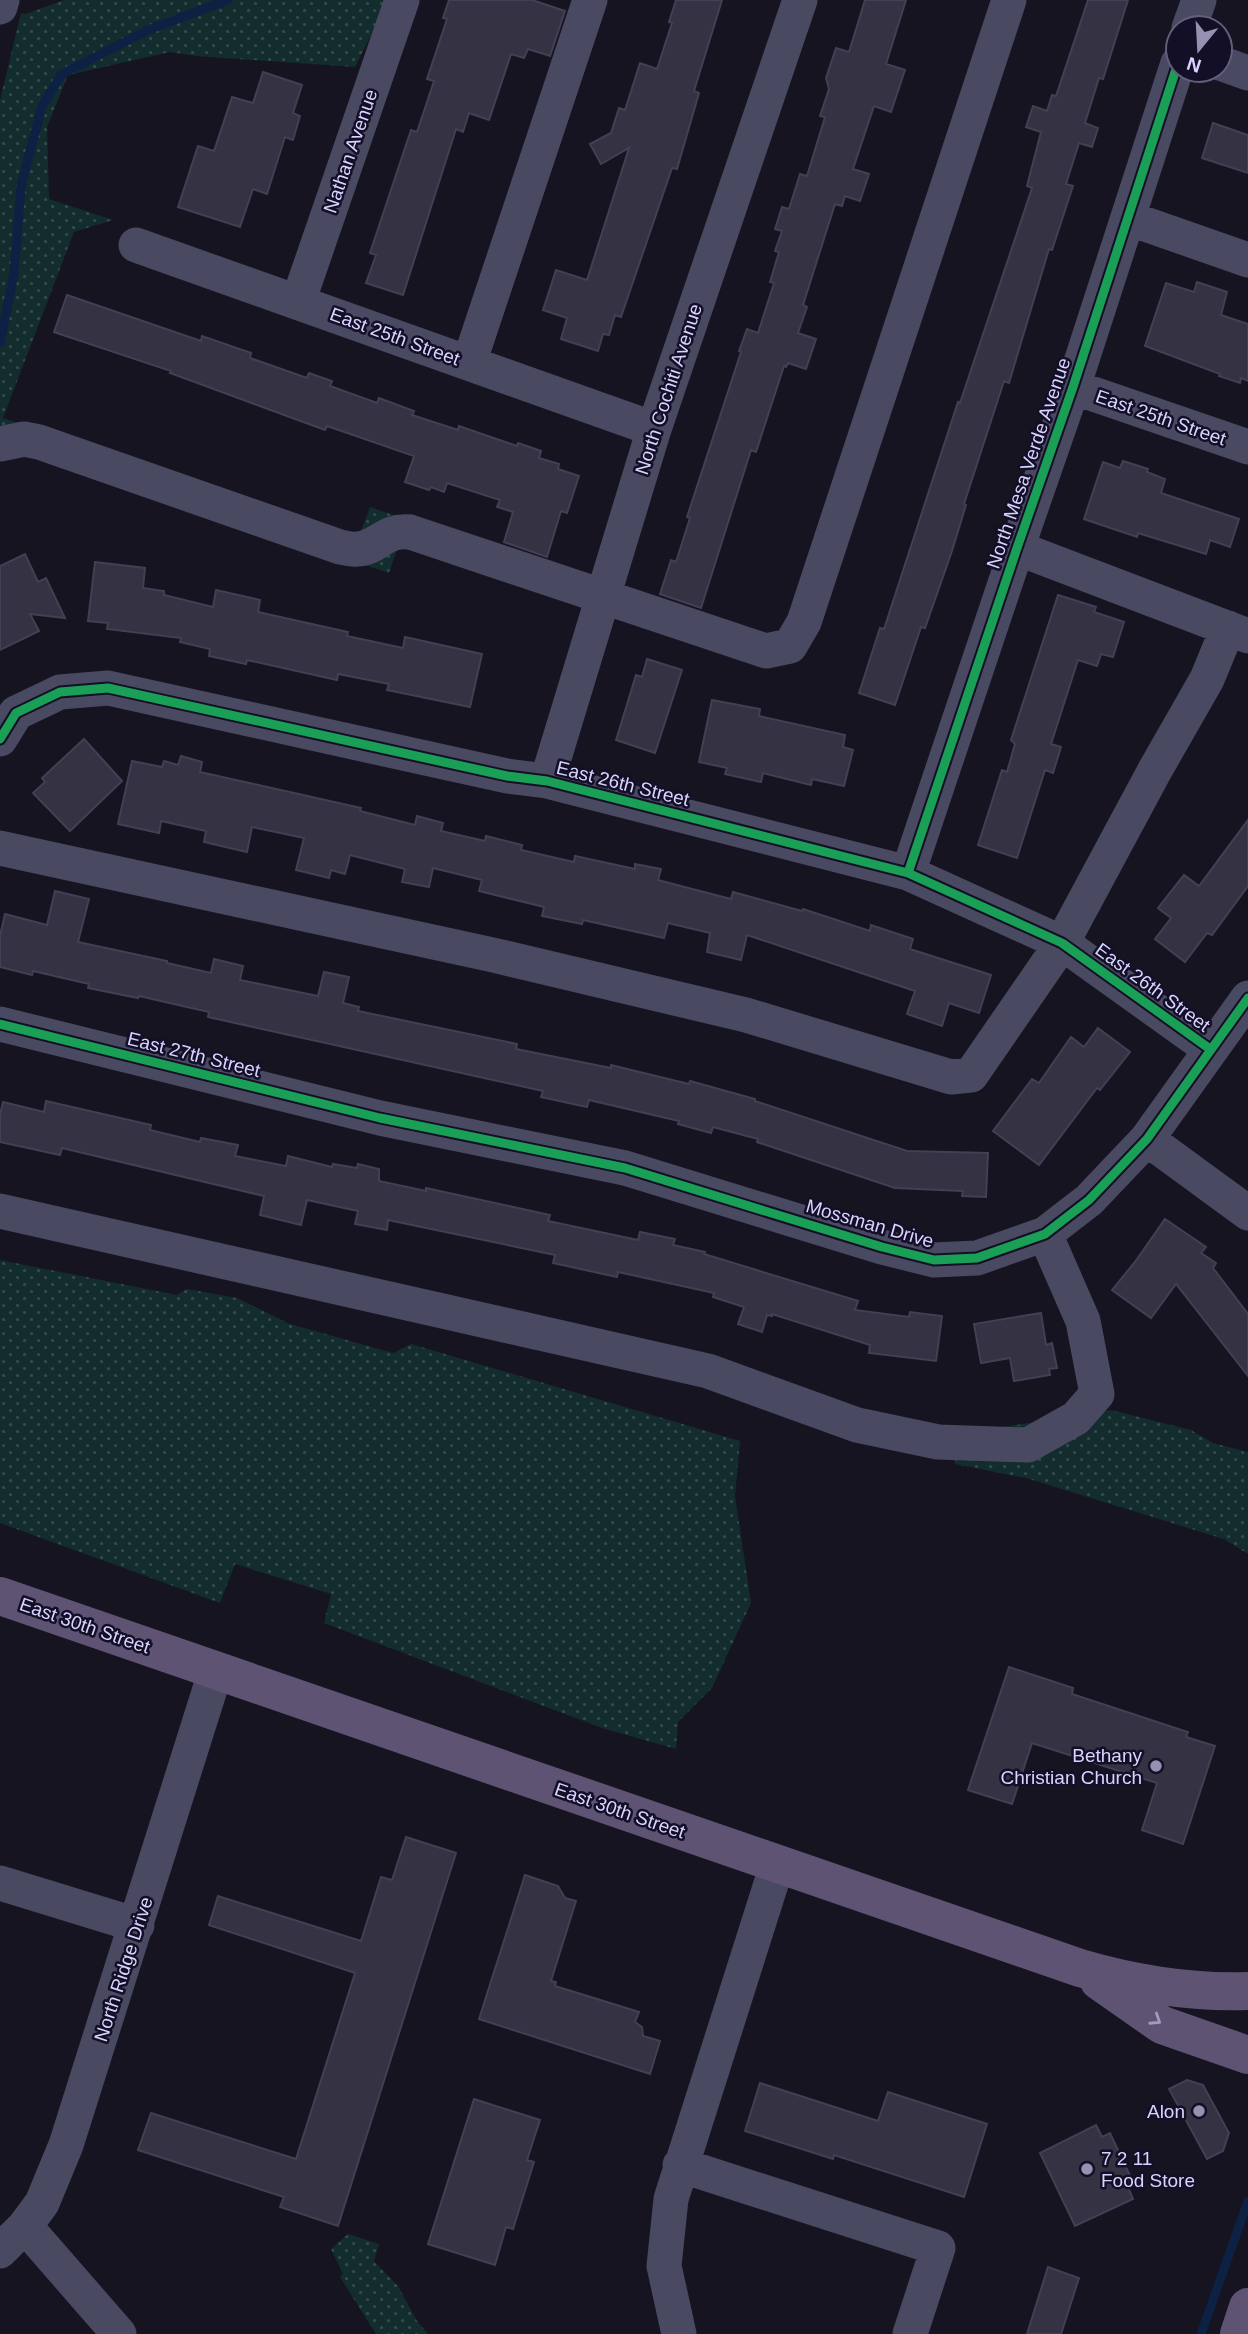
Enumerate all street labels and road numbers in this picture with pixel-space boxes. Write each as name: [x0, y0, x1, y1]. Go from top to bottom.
street label: Nathan Avenue: [319, 86, 381, 216]
street label: North Cochiti Avenue: [631, 301, 706, 477]
street label: East 25th Street: [327, 303, 463, 370]
street label: North Mesa Verde Avenue: [982, 355, 1074, 571]
street label: East 25th Street: [1093, 385, 1229, 450]
street label: East 26th Street: [554, 757, 692, 810]
street label: East 26th Street: [1091, 939, 1215, 1036]
street label: East 27th Street: [125, 1028, 263, 1081]
street label: Mossman Drive: [804, 1195, 936, 1252]
street label: East 30th Street: [17, 1593, 153, 1658]
street label: East 30th Street: [552, 1778, 688, 1843]
street label: North Ridge Drive: [90, 1894, 157, 2044]

